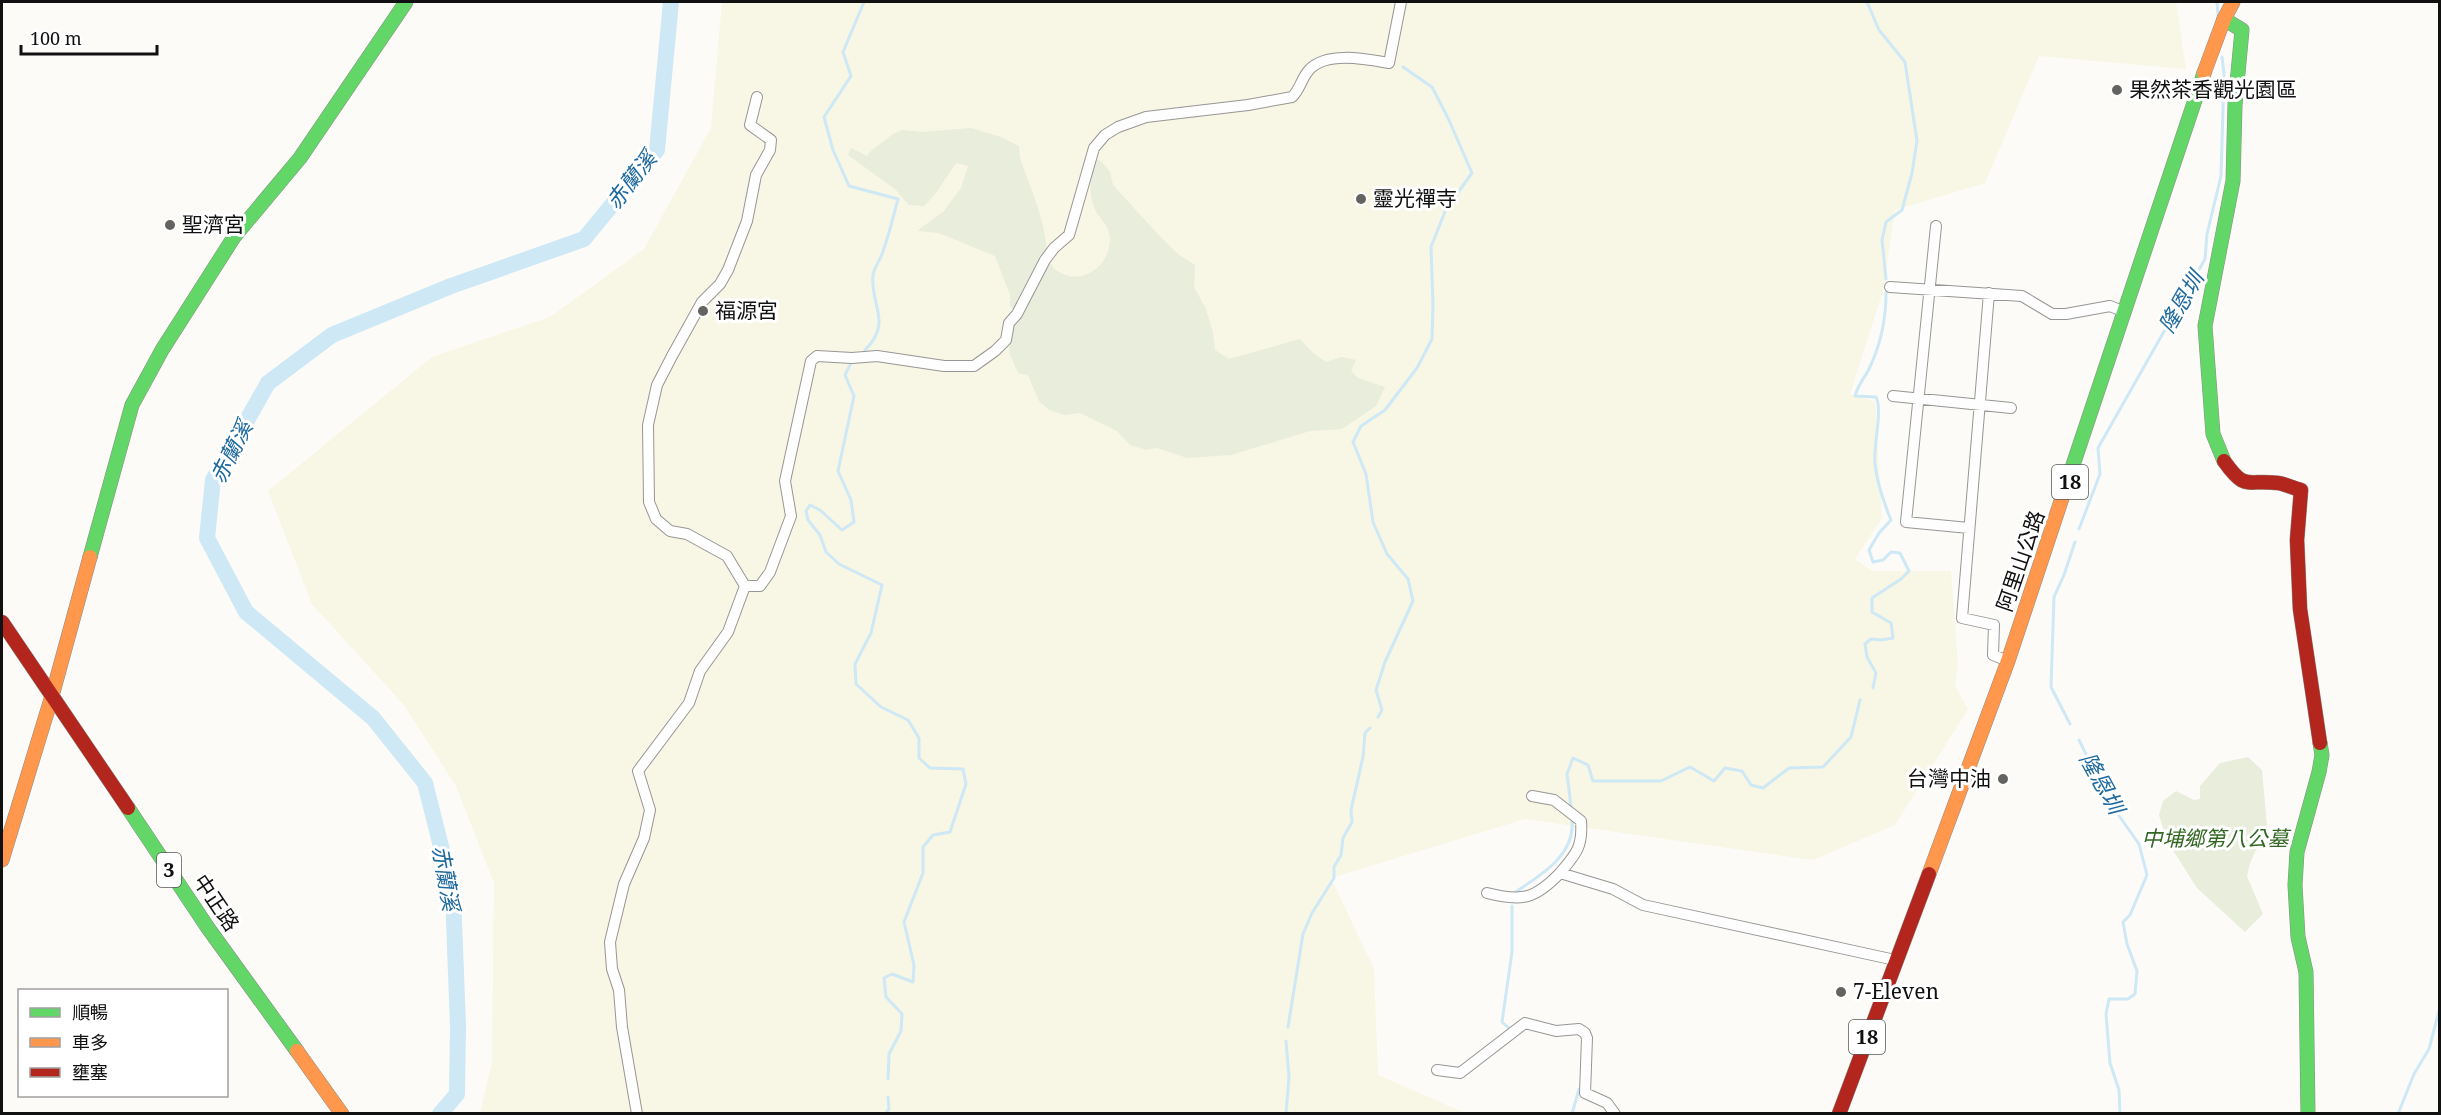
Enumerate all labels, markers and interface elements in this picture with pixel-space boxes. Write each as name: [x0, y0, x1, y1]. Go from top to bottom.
scale bar: [21, 18, 158, 56]
text: 100 m: [30, 26, 82, 50]
place label: 果然茶香觀光園區: [2129, 75, 2297, 103]
marker: 果然茶香觀光園區: [2110, 83, 2124, 97]
water label: 赤蘭溪: [598, 142, 664, 215]
place label: 靈光禪寺: [1373, 184, 1457, 212]
marker: 靈光禪寺: [1354, 192, 1368, 206]
place label: 聖濟宮: [182, 210, 245, 238]
marker: 聖濟宮: [163, 218, 177, 232]
water label: 隆恩圳: [2151, 263, 2211, 338]
place label: 福源宮: [715, 296, 778, 324]
marker: 福源宮: [696, 304, 710, 318]
water label: 赤蘭溪: [202, 413, 260, 488]
road number: 18: [2052, 465, 2088, 499]
street label: 阿里山公路: [1990, 506, 2050, 615]
water label: 隆恩圳: [2074, 746, 2133, 821]
place label: 台灣中油: [1907, 764, 1991, 792]
marker: 台灣中油: [1996, 772, 2010, 786]
park label: 中埔鄉第八公墓: [2142, 824, 2291, 852]
water label: 赤蘭溪: [426, 843, 468, 916]
road number: 3: [157, 853, 181, 887]
street label: 中正路: [188, 868, 246, 936]
place label: 7-Eleven: [1853, 977, 1939, 1005]
marker: 7-Eleven: [1834, 985, 1848, 999]
legend: [18, 989, 228, 1097]
text: 順暢: [72, 1000, 108, 1024]
road number: 18: [1849, 1020, 1885, 1054]
text: 車多: [72, 1030, 108, 1054]
text: 壅塞: [72, 1060, 108, 1084]

